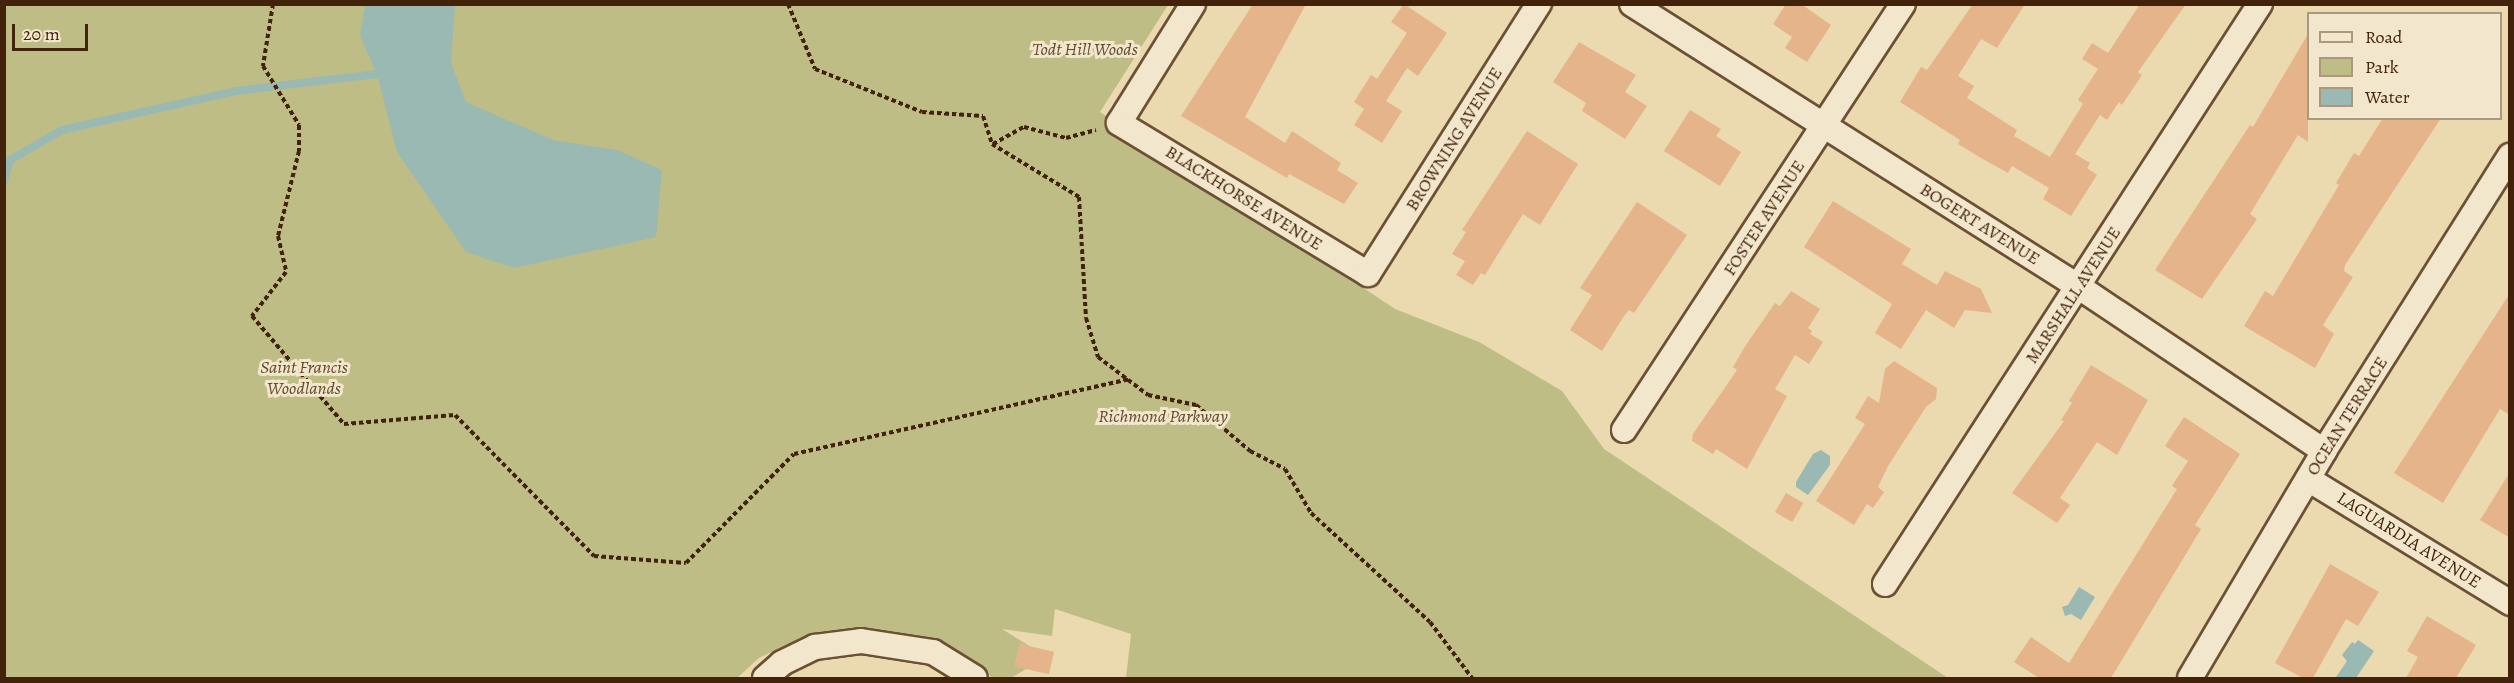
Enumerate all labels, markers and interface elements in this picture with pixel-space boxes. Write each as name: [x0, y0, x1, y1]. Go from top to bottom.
scale bar: [15, 12, 92, 50]
legend: [2307, 12, 2502, 120]
text: 20 m: [23, 22, 60, 46]
text: Road: [2365, 25, 2402, 49]
park label: Todt Hill Woods: [1032, 38, 1138, 60]
text: Park: [2365, 55, 2399, 79]
street label: BROWNING AVENUE: [1401, 63, 1507, 215]
text: Water: [2365, 85, 2410, 109]
street label: BLACKHORSE AVENUE: [1161, 141, 1327, 255]
street label: FOSTER AVENUE: [1719, 156, 1809, 280]
street label: BOGERT AVENUE: [1916, 178, 2044, 270]
street label: MARSHALL AVENUE: [2021, 222, 2125, 368]
street label: OCEAN TERRACE: [2302, 353, 2392, 479]
park label: Saint Francis Woodlands: [260, 357, 348, 400]
park label: Richmond Parkway: [1098, 405, 1228, 427]
street label: LAGUARDIA AVENUE: [2333, 487, 2485, 593]

